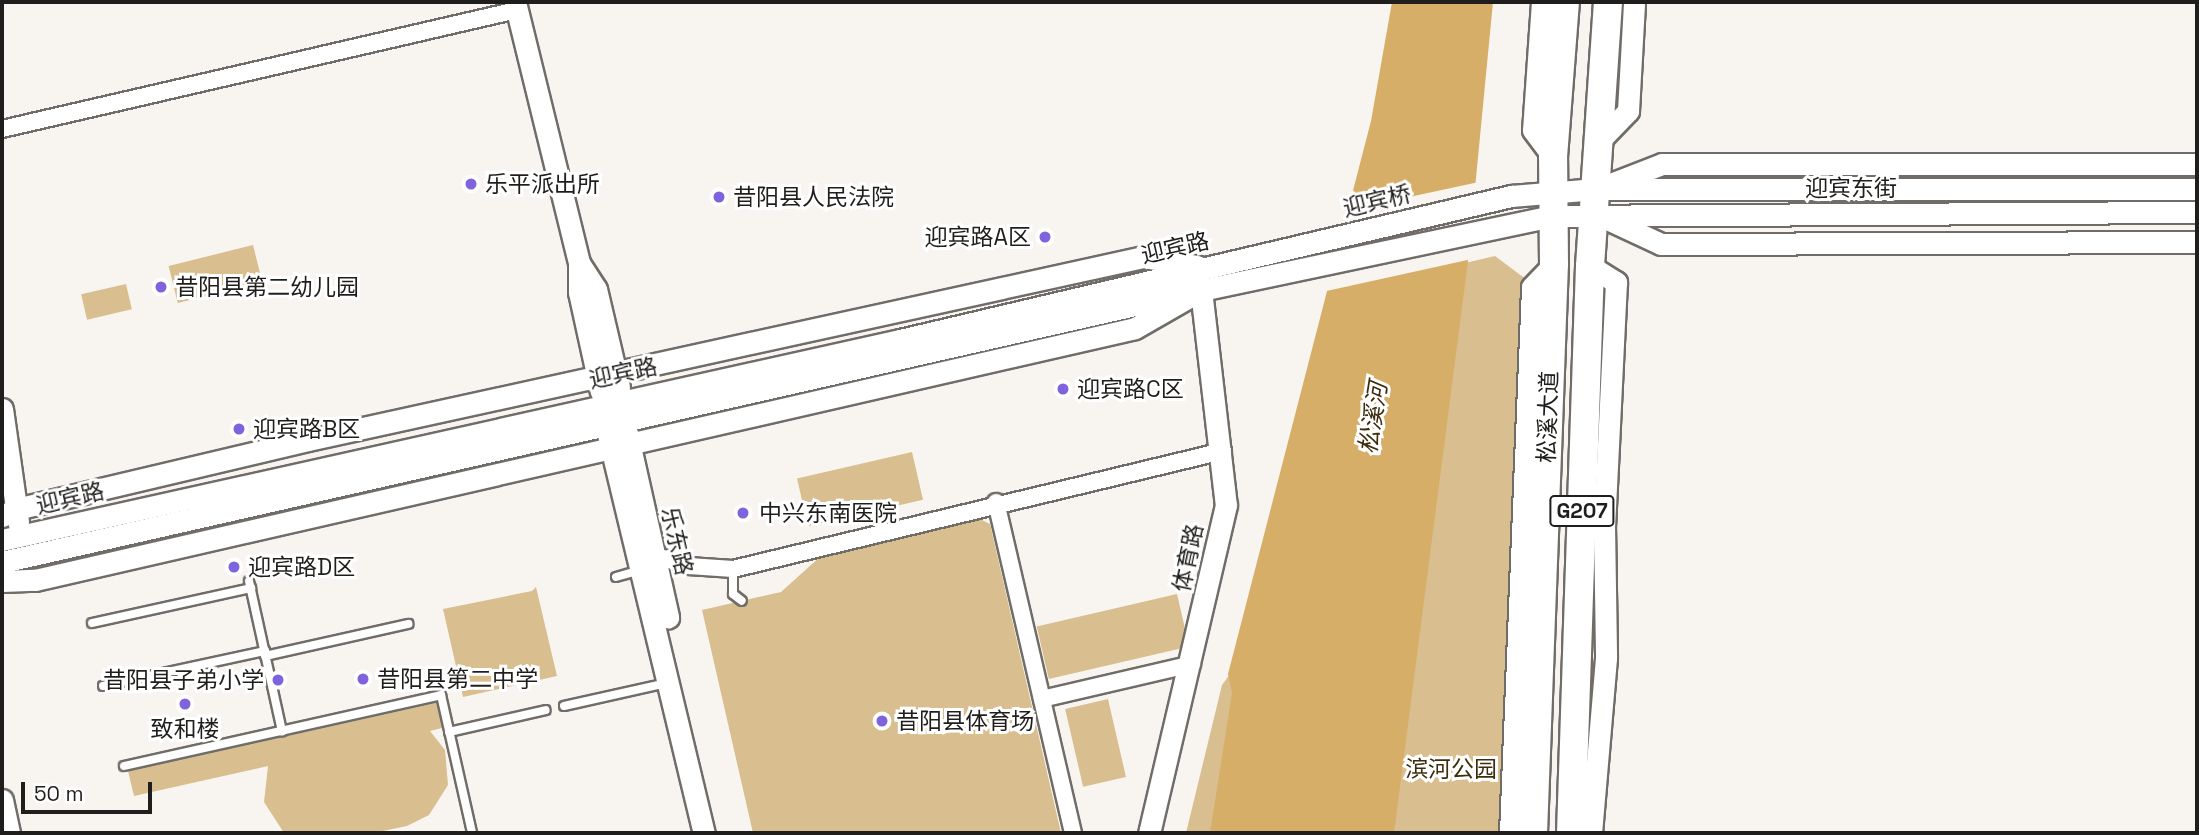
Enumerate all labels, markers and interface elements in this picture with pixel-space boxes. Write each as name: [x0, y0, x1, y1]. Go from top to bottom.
place label: 乐平派出所: [485, 170, 600, 198]
street label: 迎宾东街: [1805, 174, 1897, 202]
marker: 乐平派出所: [463, 176, 479, 192]
street label: 迎宾桥: [1340, 180, 1414, 222]
place label: 昔阳县人民法院: [733, 183, 894, 211]
marker: 昔阳县人民法院: [711, 189, 727, 205]
place label: 迎宾路A区: [925, 223, 1031, 251]
street label: 迎宾路: [1138, 227, 1212, 269]
marker: 迎宾路A区: [1037, 229, 1053, 245]
place label: 昔阳县第二幼儿园: [175, 273, 359, 301]
marker: 昔阳县第二幼儿园: [153, 279, 169, 295]
street label: 迎宾路: [586, 352, 660, 394]
street label: 松溪大道: [1533, 371, 1563, 463]
place label: 迎宾路C区: [1077, 375, 1184, 403]
water label: 松溪河: [1353, 380, 1393, 456]
marker: 迎宾路C区: [1055, 381, 1071, 397]
place label: 迎宾路B区: [253, 415, 360, 443]
marker: 迎宾路B区: [231, 421, 247, 437]
street label: 迎宾路: [33, 477, 107, 519]
road number: G207: [1549, 494, 1615, 528]
place label: 中兴东南医院: [759, 499, 897, 527]
marker: 中兴东南医院: [733, 503, 753, 523]
street label: 乐东路: [656, 504, 698, 578]
street label: 体育路: [1167, 521, 1209, 595]
place label: 迎宾路D区: [248, 553, 355, 581]
marker: 迎宾路D区: [226, 559, 242, 575]
place label: 昔阳县第二中学: [377, 665, 538, 693]
place label: 昔阳县子弟小学: [103, 666, 264, 694]
marker: 昔阳县第二中学: [355, 671, 371, 687]
marker: 昔阳县子弟小学: [270, 672, 286, 688]
marker: 致和楼: [177, 696, 193, 712]
place label: 昔阳县体育场: [896, 707, 1034, 735]
marker: 昔阳县体育场: [874, 713, 890, 729]
place label: 致和楼: [151, 715, 219, 743]
park label: 滨河公园: [1405, 755, 1497, 783]
scale bar: [24, 768, 156, 812]
text: 50 m: [34, 780, 84, 807]

